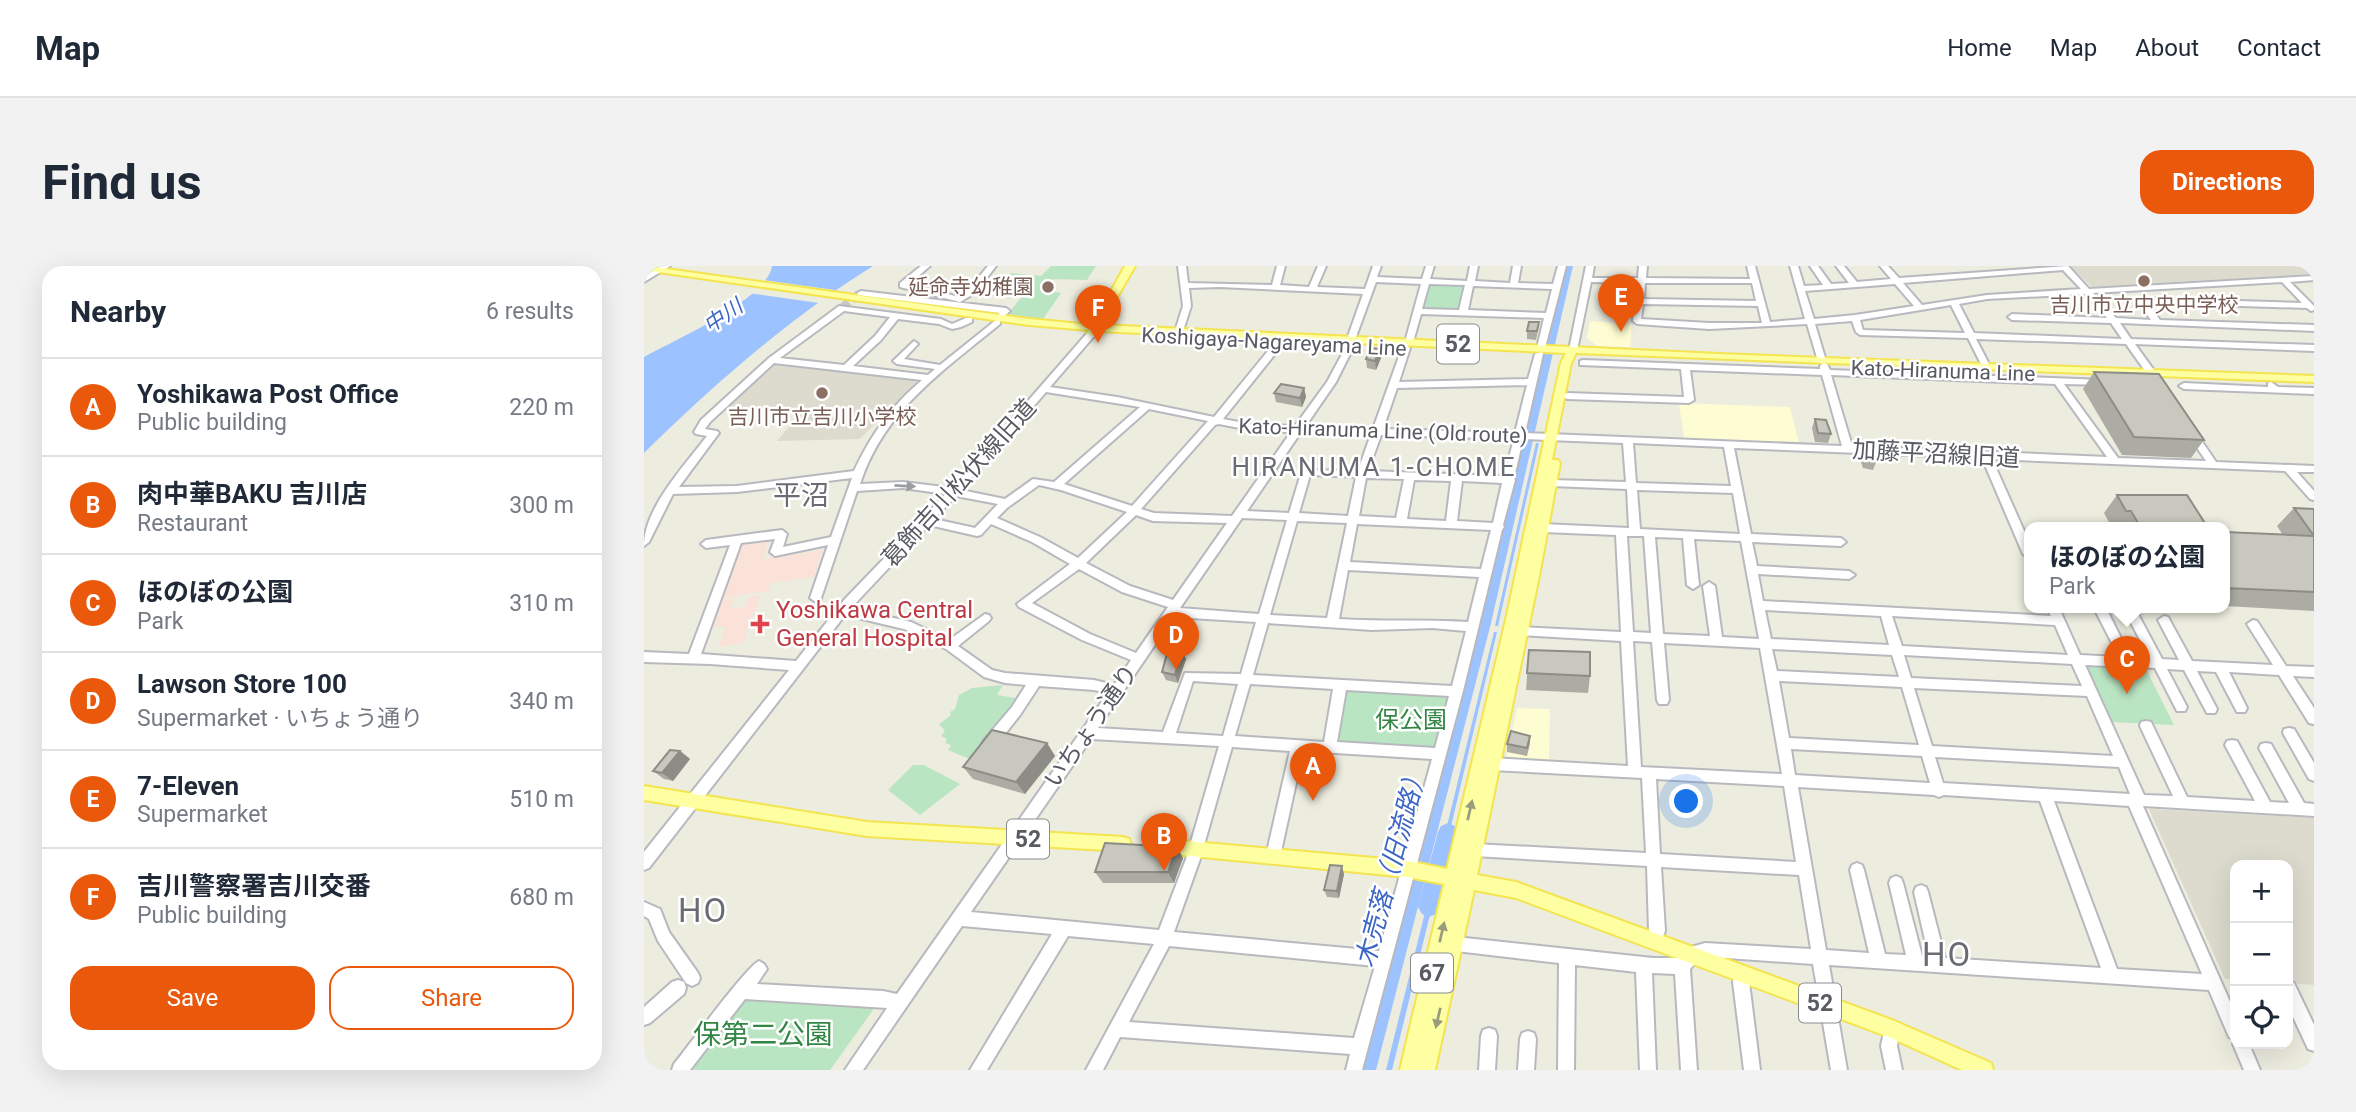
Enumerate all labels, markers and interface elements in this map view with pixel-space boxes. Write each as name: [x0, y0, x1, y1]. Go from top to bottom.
text: Map: [35, 29, 100, 68]
text: Home: [1947, 34, 2012, 62]
text: Map: [2050, 34, 2097, 62]
text: About: [2135, 34, 2199, 62]
text: Contact: [2237, 34, 2321, 62]
button: Directions: [2140, 150, 2314, 214]
text: Find us: [42, 154, 202, 211]
marker: 吉川市立中央中学校: [2136, 273, 2152, 289]
pin: E: [1598, 274, 1644, 332]
place label: 延命寺幼稚園: [908, 275, 1034, 299]
marker: 延命寺幼稚園: [1040, 279, 1056, 295]
pin: F: [1075, 285, 1121, 343]
water label: 中川: [699, 293, 749, 338]
place label: 吉川市立中央中学校: [2050, 293, 2239, 317]
text: Nearby: [70, 294, 166, 329]
text: 6 results: [486, 298, 574, 325]
street label: Koshigaya-Nagareyama Line: [1141, 323, 1407, 361]
road number: 52: [1437, 324, 1479, 363]
street label: Kato-Hiranuma Line: [1850, 356, 2036, 386]
text: Yoshikawa Post Office: [137, 379, 399, 409]
marker: 吉川市立吉川小学校: [814, 385, 830, 401]
street label: 葛飾吉川松伏線旧道: [876, 393, 1042, 573]
text: A: [85, 394, 101, 421]
text: 220 m: [509, 394, 574, 421]
place label: 吉川市立吉川小学校: [728, 405, 917, 429]
text: Public building: [137, 409, 287, 436]
street label: Kato-Hiranuma Line (Old route): [1238, 414, 1528, 448]
street label: 加藤平沼線旧道: [1851, 436, 2021, 472]
district label: HIRANUMA 1-CHOME: [1232, 452, 1516, 482]
text: 肉中華BAKU 吉川店: [137, 479, 367, 509]
district label: 平沼: [773, 479, 829, 512]
one-way arrow: [894, 480, 916, 491]
text: B: [86, 492, 100, 519]
text: 300 m: [509, 492, 574, 519]
text: Restaurant: [137, 510, 248, 537]
popup: [2024, 522, 2230, 613]
text: ほのぼの公園: [2049, 542, 2205, 572]
text: Park: [2049, 573, 2095, 600]
text: ほのぼの公園: [137, 577, 293, 607]
text: C: [85, 590, 101, 617]
text: 310 m: [509, 590, 574, 617]
place label: Yoshikawa Central General Hospital: [776, 596, 973, 652]
text: Park: [137, 608, 183, 635]
pin: D: [1153, 612, 1199, 670]
marker: Yoshikawa Central General Hospital: [750, 614, 770, 634]
pin: C: [2104, 636, 2150, 694]
street label: いちょう通り: [1038, 659, 1144, 793]
text: Lawson Store 100: [137, 669, 347, 699]
text: D: [86, 688, 100, 715]
text: 340 m: [509, 688, 574, 715]
text: Supermarket · いちょう通り: [137, 705, 423, 732]
park label: 保公園: [1375, 706, 1447, 734]
pin: A: [1290, 743, 1336, 801]
water label: 木売落（旧流路）: [1350, 762, 1432, 970]
text: 7-Eleven: [137, 771, 239, 801]
your location: [1669, 784, 1703, 818]
text: E: [87, 786, 99, 813]
text: 510 m: [509, 786, 574, 813]
one-way arrow: [1465, 799, 1476, 821]
text: Supermarket: [137, 801, 268, 828]
pin: B: [1141, 813, 1187, 871]
road number: 52: [1007, 820, 1049, 859]
map controls: [2230, 860, 2293, 1049]
button: +: [2230, 860, 2293, 923]
text: 吉川警察署吉川交番: [137, 871, 371, 901]
text: F: [87, 884, 99, 911]
text: 680 m: [509, 884, 574, 911]
district label: HO: [678, 891, 728, 930]
text: Public building: [137, 902, 287, 929]
one-way arrow: [1436, 921, 1447, 943]
button: −: [2230, 923, 2293, 986]
district label: HO: [1922, 935, 1972, 974]
road number: 67: [1411, 954, 1453, 992]
button: Save: [70, 966, 315, 1030]
button: Share: [329, 966, 574, 1030]
road number: 52: [1799, 984, 1841, 1023]
button: locate: [2230, 986, 2293, 1049]
one-way arrow: [1433, 1007, 1444, 1029]
park label: 保第二公園: [693, 1018, 833, 1051]

